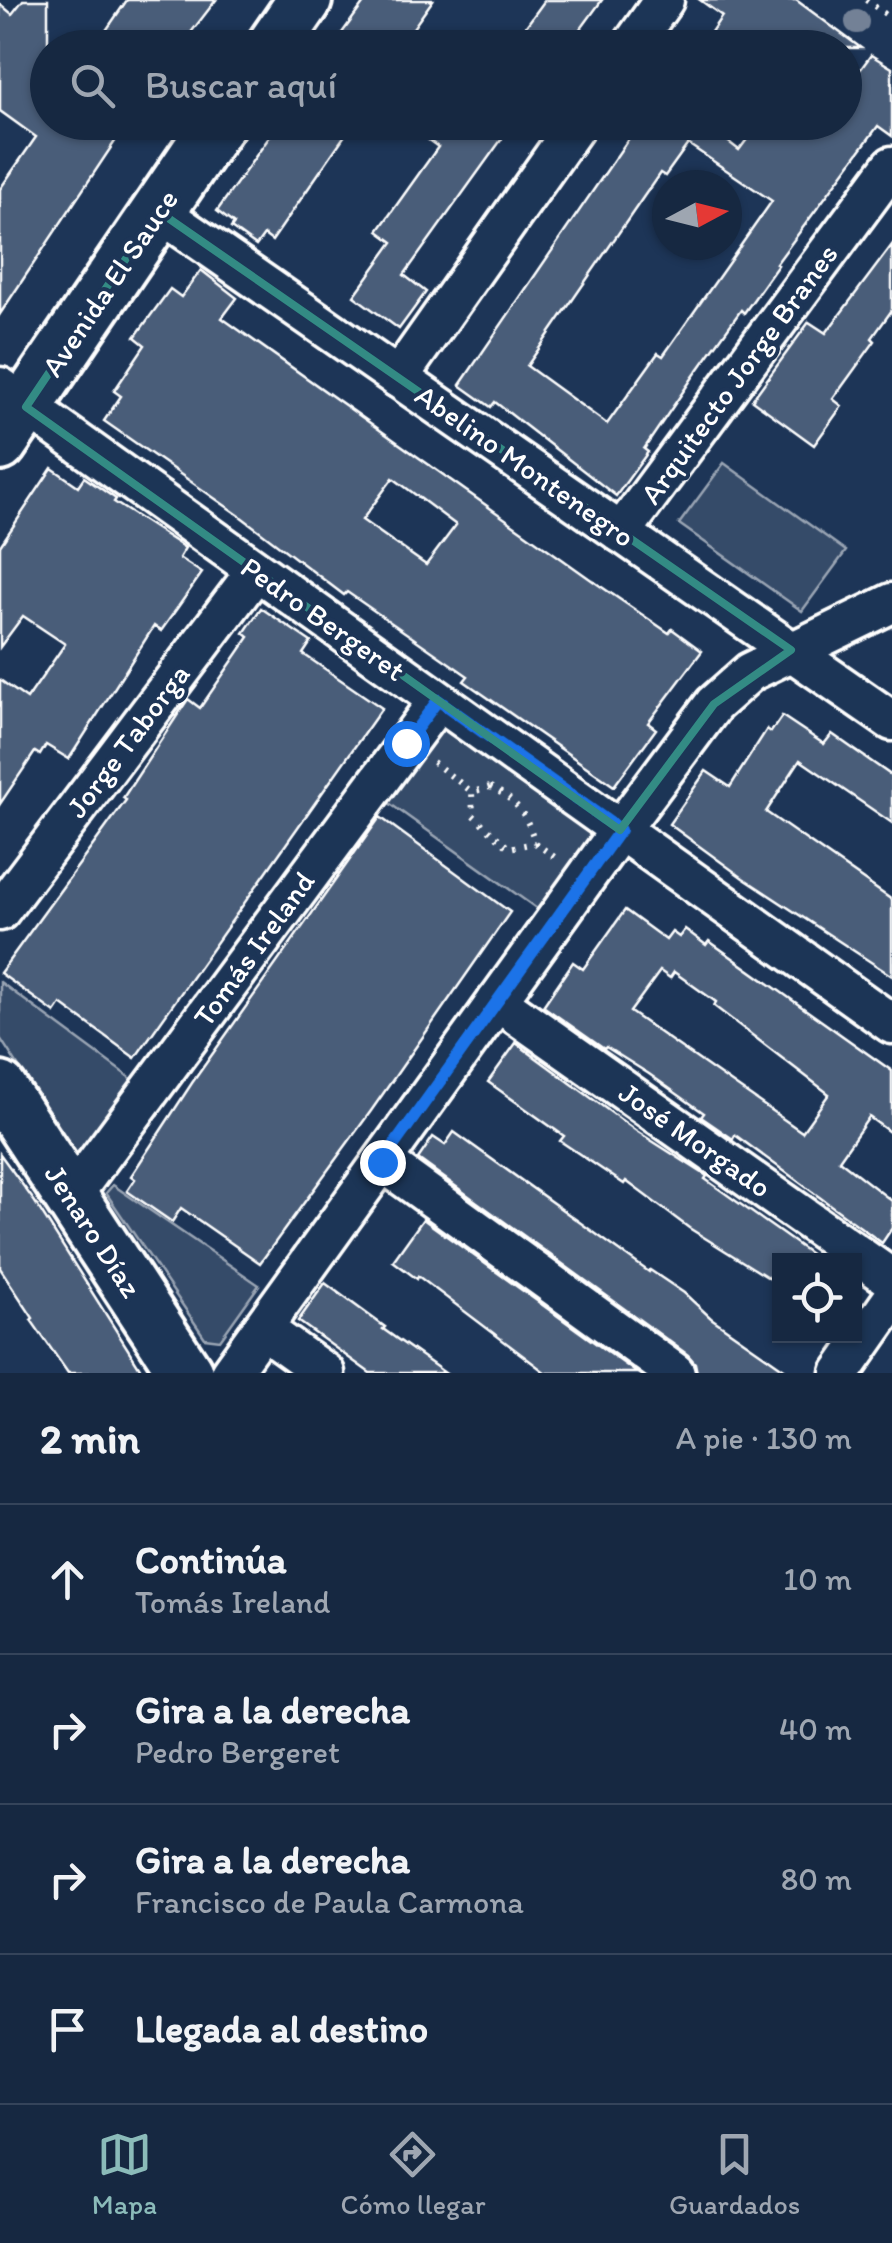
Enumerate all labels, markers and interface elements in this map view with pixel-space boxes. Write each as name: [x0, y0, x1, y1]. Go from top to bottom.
search box: [30, 30, 862, 140]
icon: search: [65, 58, 120, 113]
text: Buscar aquí: [145, 62, 337, 108]
north arrow: [652, 170, 742, 260]
street label: Avenida El Sauce: [33, 182, 186, 383]
street label: Arquitecto Jorge Branes: [632, 236, 845, 511]
street label: Abelino Montenegro: [409, 376, 642, 555]
street label: Pedro Bergeret: [234, 548, 413, 689]
street label: Jorge Taborga: [58, 656, 198, 825]
route start: [384, 721, 430, 767]
street label: Tomás Ireland: [185, 864, 322, 1034]
street label: José Morgado: [612, 1074, 779, 1206]
route end: [360, 1140, 406, 1186]
street label: Jenaro Díaz: [37, 1157, 150, 1304]
map controls: [772, 1253, 862, 1343]
button: locate: [772, 1253, 862, 1343]
text: 2 min: [40, 1413, 140, 1464]
text: A pie · 130 m: [676, 1419, 852, 1457]
text: Continúa: [135, 1537, 287, 1583]
icon: ahead: [40, 1552, 95, 1607]
text: 10 m: [783, 1560, 852, 1598]
text: Tomás Ireland: [135, 1583, 330, 1621]
text: Gira a la derecha: [135, 1687, 410, 1733]
icon: right: [40, 1702, 95, 1757]
text: 40 m: [779, 1710, 852, 1748]
text: Pedro Bergeret: [135, 1733, 340, 1771]
text: Gira a la derecha: [135, 1837, 410, 1883]
icon: right: [40, 1852, 95, 1907]
text: 80 m: [781, 1860, 852, 1898]
text: Francisco de Paula Carmona: [135, 1883, 524, 1921]
icon: arrive: [40, 2002, 95, 2057]
text: Llegada al destino: [135, 2006, 428, 2052]
tab: Mapa: [92, 2127, 157, 2221]
tab: Cómo llegar: [340, 2127, 485, 2221]
tab: Guardados: [669, 2127, 800, 2221]

